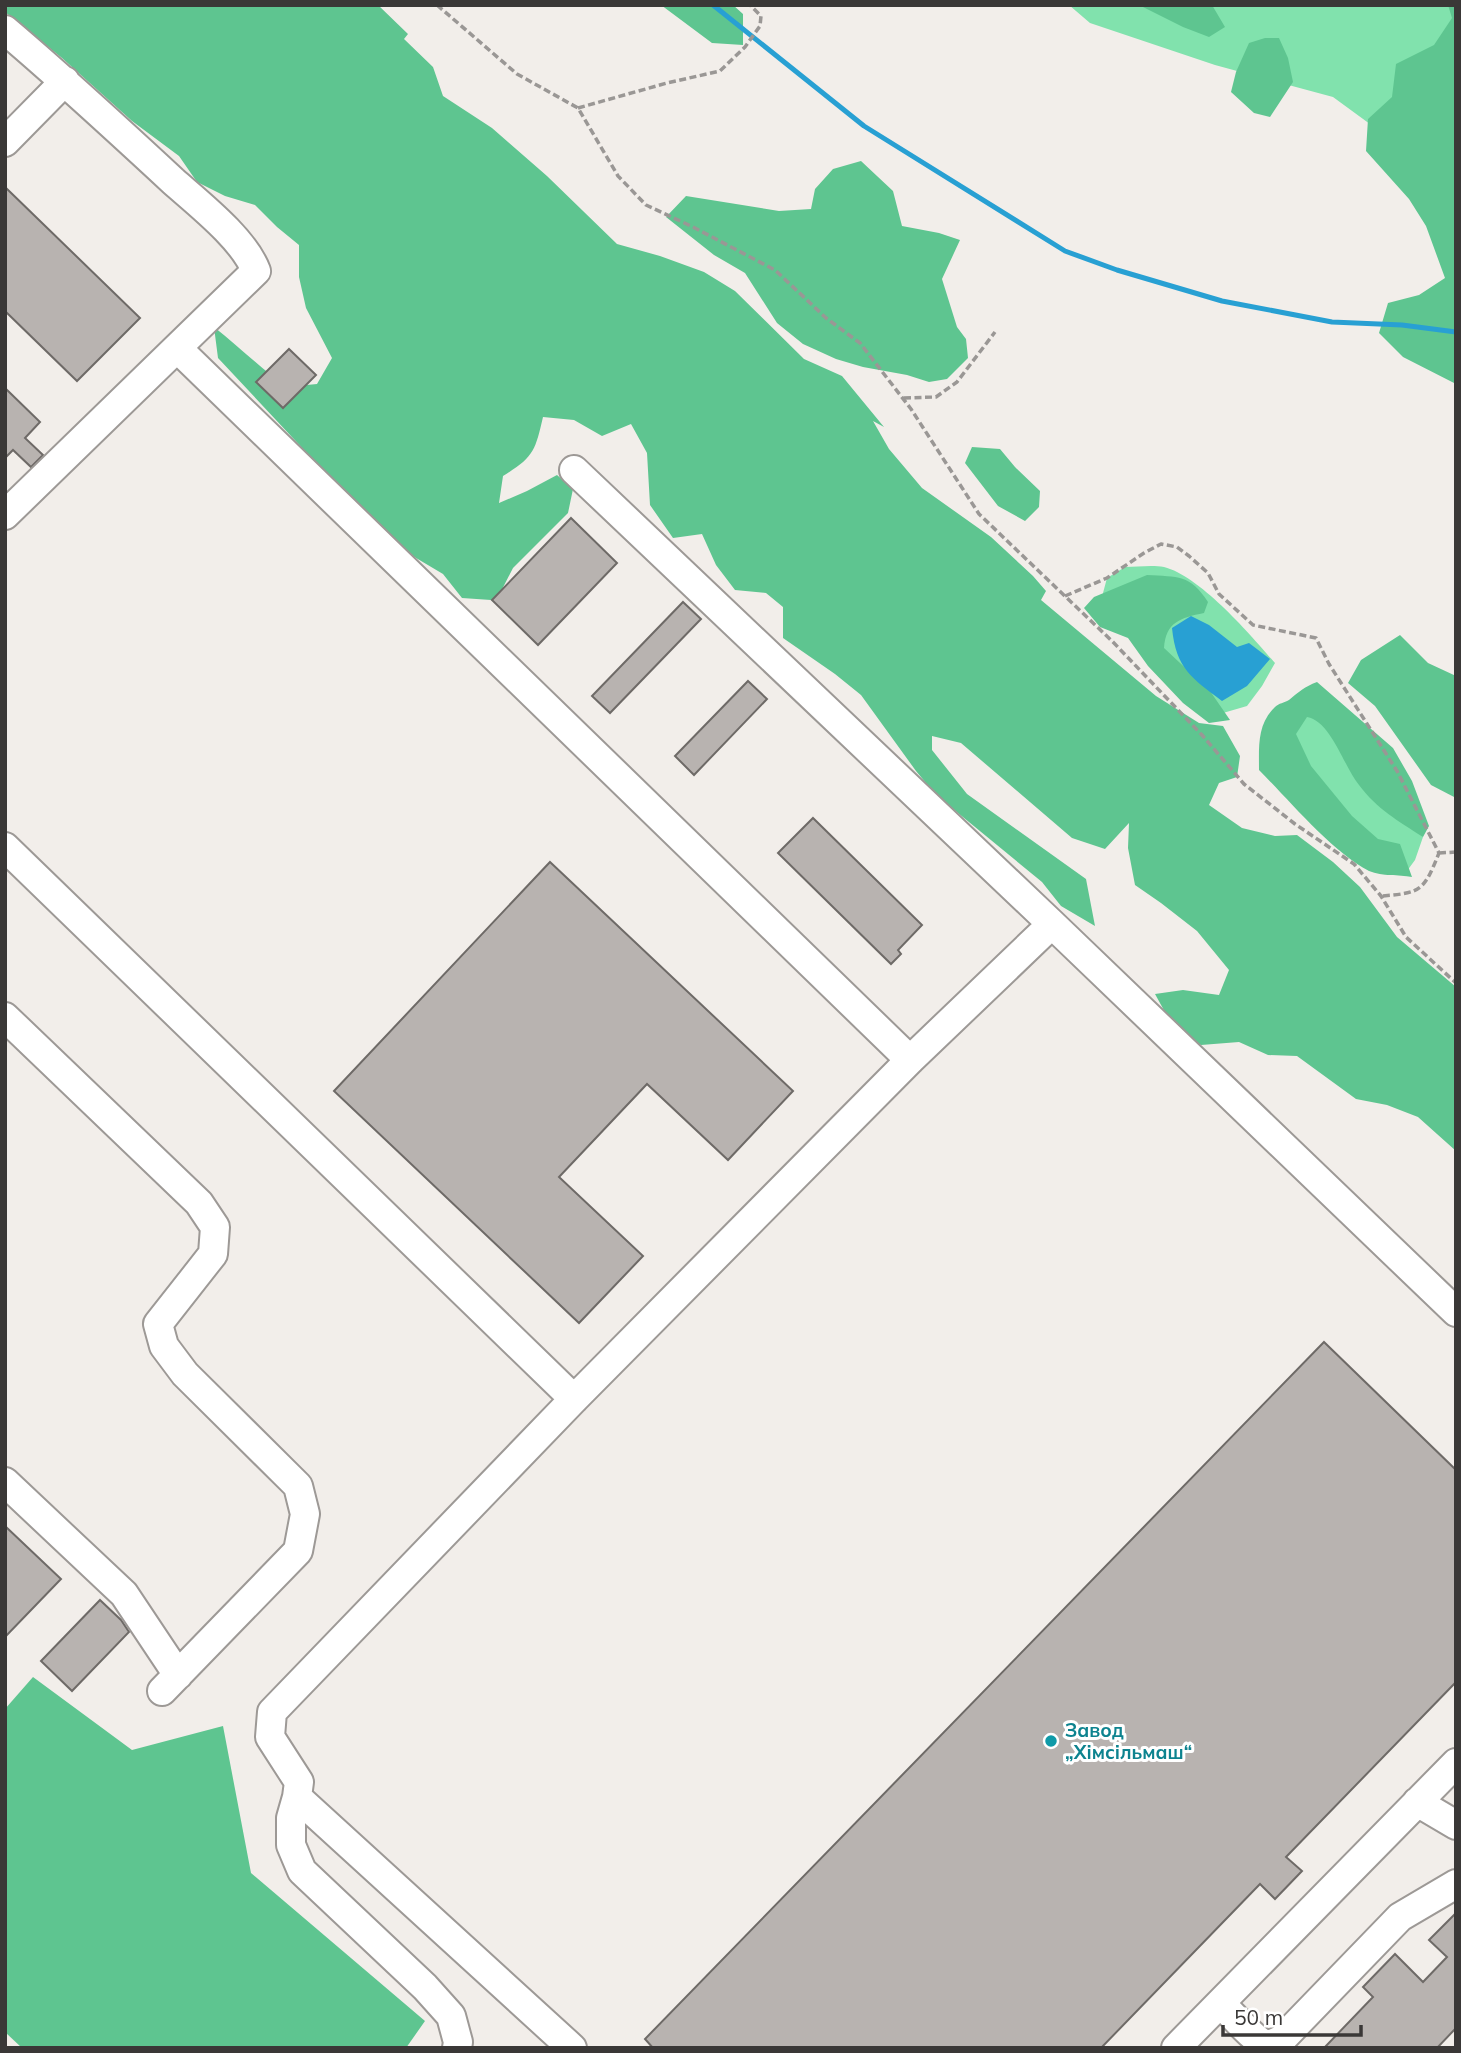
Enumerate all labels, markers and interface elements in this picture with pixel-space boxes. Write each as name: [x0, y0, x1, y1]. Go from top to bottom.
place label: Завод „Хімсільмаш“: [1065, 1718, 1192, 1764]
marker: Завод „Хімсільмаш“: [1043, 1733, 1059, 1749]
scale bar: [1223, 1994, 1361, 2038]
text: 50 m: [1234, 2004, 1283, 2030]

